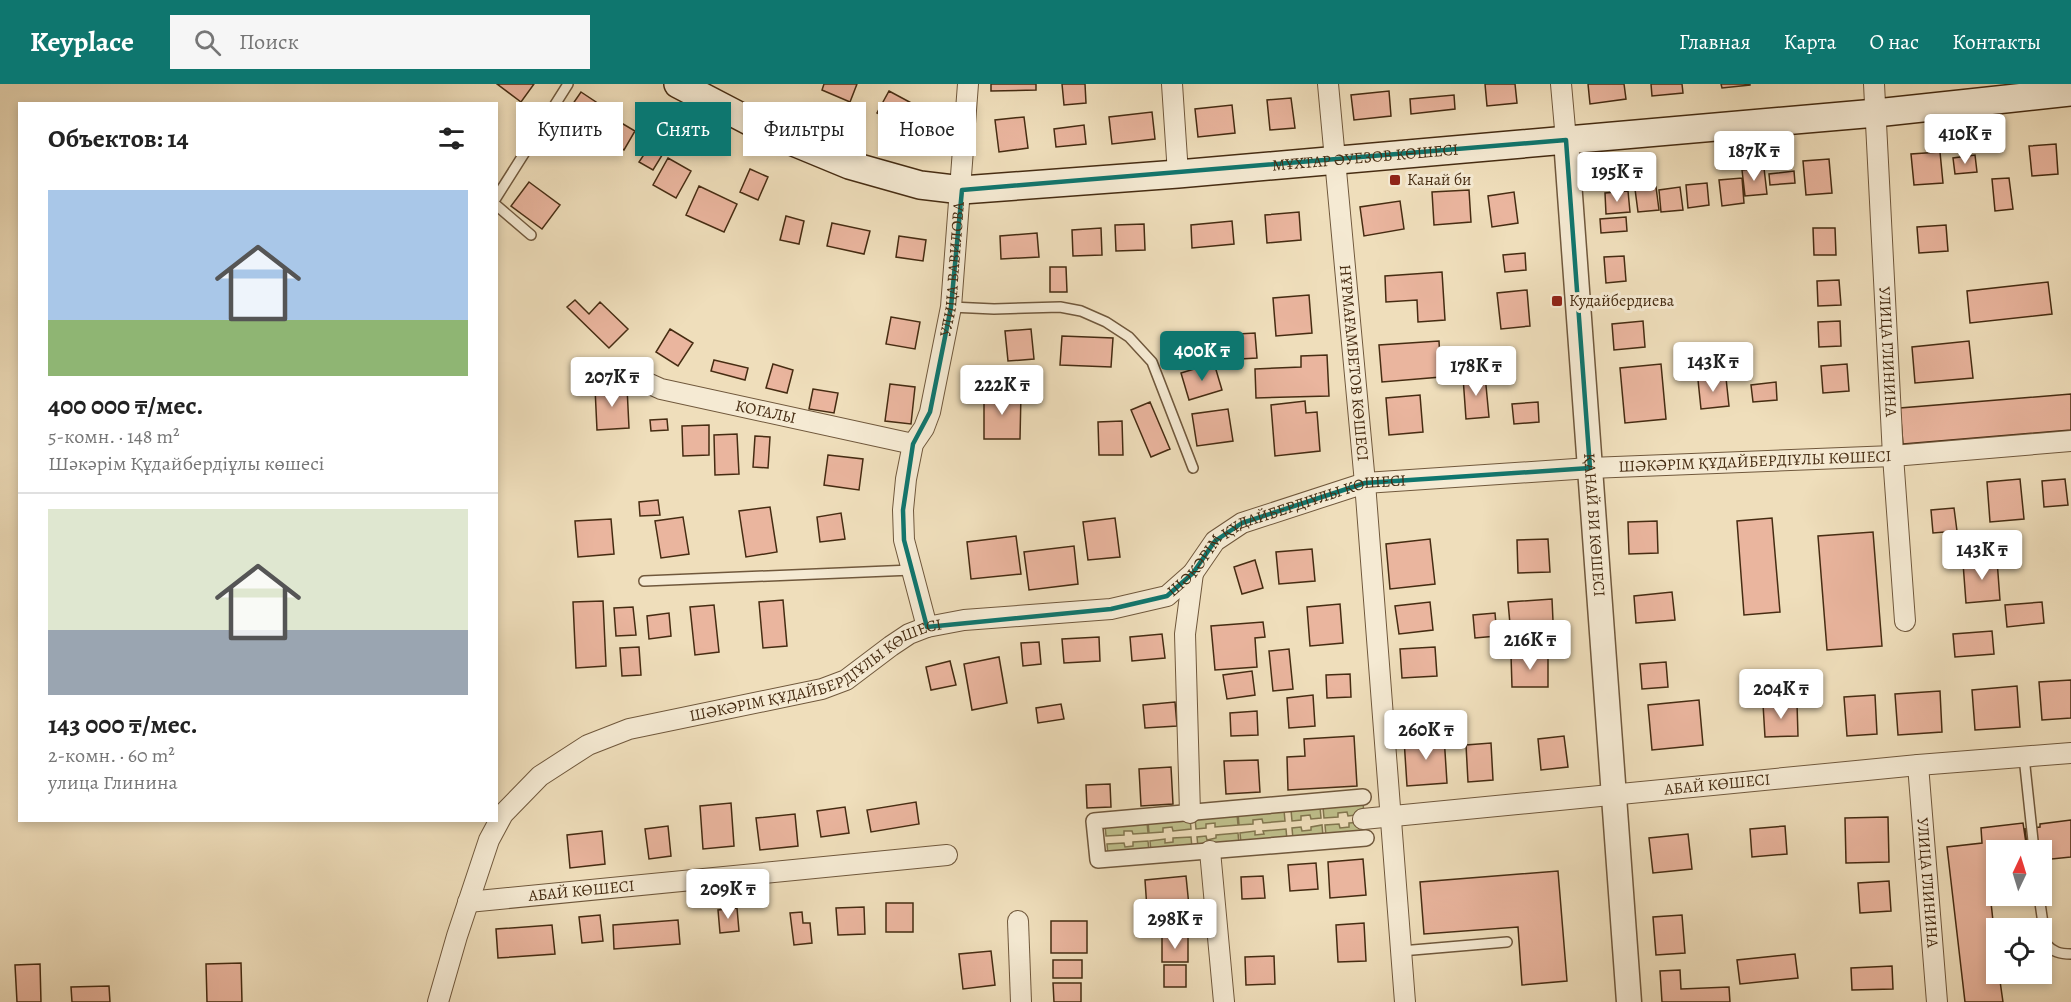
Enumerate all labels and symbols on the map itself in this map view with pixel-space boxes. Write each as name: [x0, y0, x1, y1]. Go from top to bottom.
pin: 410K ₸: [1916, 114, 2014, 165]
pin: 187K ₸: [1705, 131, 1803, 182]
street label: МҰХТАР ӘУЕЗОВ КӨШЕСІ: [1271, 139, 1459, 177]
pin: 195K ₸: [1568, 152, 1666, 203]
place label: Канай би: [1407, 169, 1471, 191]
marker: Канай би: [1388, 173, 1402, 187]
street label: УЛИЦА ВАВИЛОВА: [934, 200, 970, 339]
street label: НҰРМАҒАМБЕТОВ КӨШЕСІ: [1334, 264, 1374, 462]
street label: УЛИЦА ГЛИНИНА: [1873, 286, 1902, 418]
place label: Кудайбердиева: [1569, 290, 1675, 312]
marker: Кудайбердиева: [1550, 294, 1564, 308]
pin: 400K ₸: [1153, 331, 1251, 382]
pin: 143K ₸: [1664, 342, 1762, 393]
pin: 178K ₸: [1427, 346, 1525, 397]
pin: 207K ₸: [563, 357, 661, 408]
pin: 222K ₸: [953, 365, 1051, 416]
street label: КОГАЛЫ: [733, 395, 798, 429]
street label: ШӘКӘРІМ ҚҰДАЙБЕРДІҰЛЫ КӨШЕСІ: [1618, 445, 1892, 478]
street label: ҚАНАЙ БИ КӨШЕСІ: [1578, 452, 1610, 597]
street label: ШӘКӘРІМ ҚҰДАЙБЕРДІҰЛЫ КӨШЕСІ: [1162, 469, 1407, 602]
pin: 143K ₸: [1933, 530, 2031, 581]
street label: ШӘКӘРІМ ҚҰДАЙБЕРДІҰЛЫ КӨШЕСІ: [687, 613, 944, 727]
pin: 216K ₸: [1481, 620, 1579, 671]
pin: 204K ₸: [1732, 669, 1830, 720]
pin: 260K ₸: [1377, 710, 1475, 761]
street label: АБАЙ КӨШЕСІ: [1662, 768, 1771, 801]
street label: УЛИЦА ГЛИНИНА: [1911, 817, 1944, 949]
north arrow: [1986, 840, 2052, 906]
pin: 209K ₸: [679, 869, 777, 920]
street label: АБАЙ КӨШЕСІ: [526, 875, 636, 907]
pin: 298K ₸: [1126, 899, 1224, 950]

